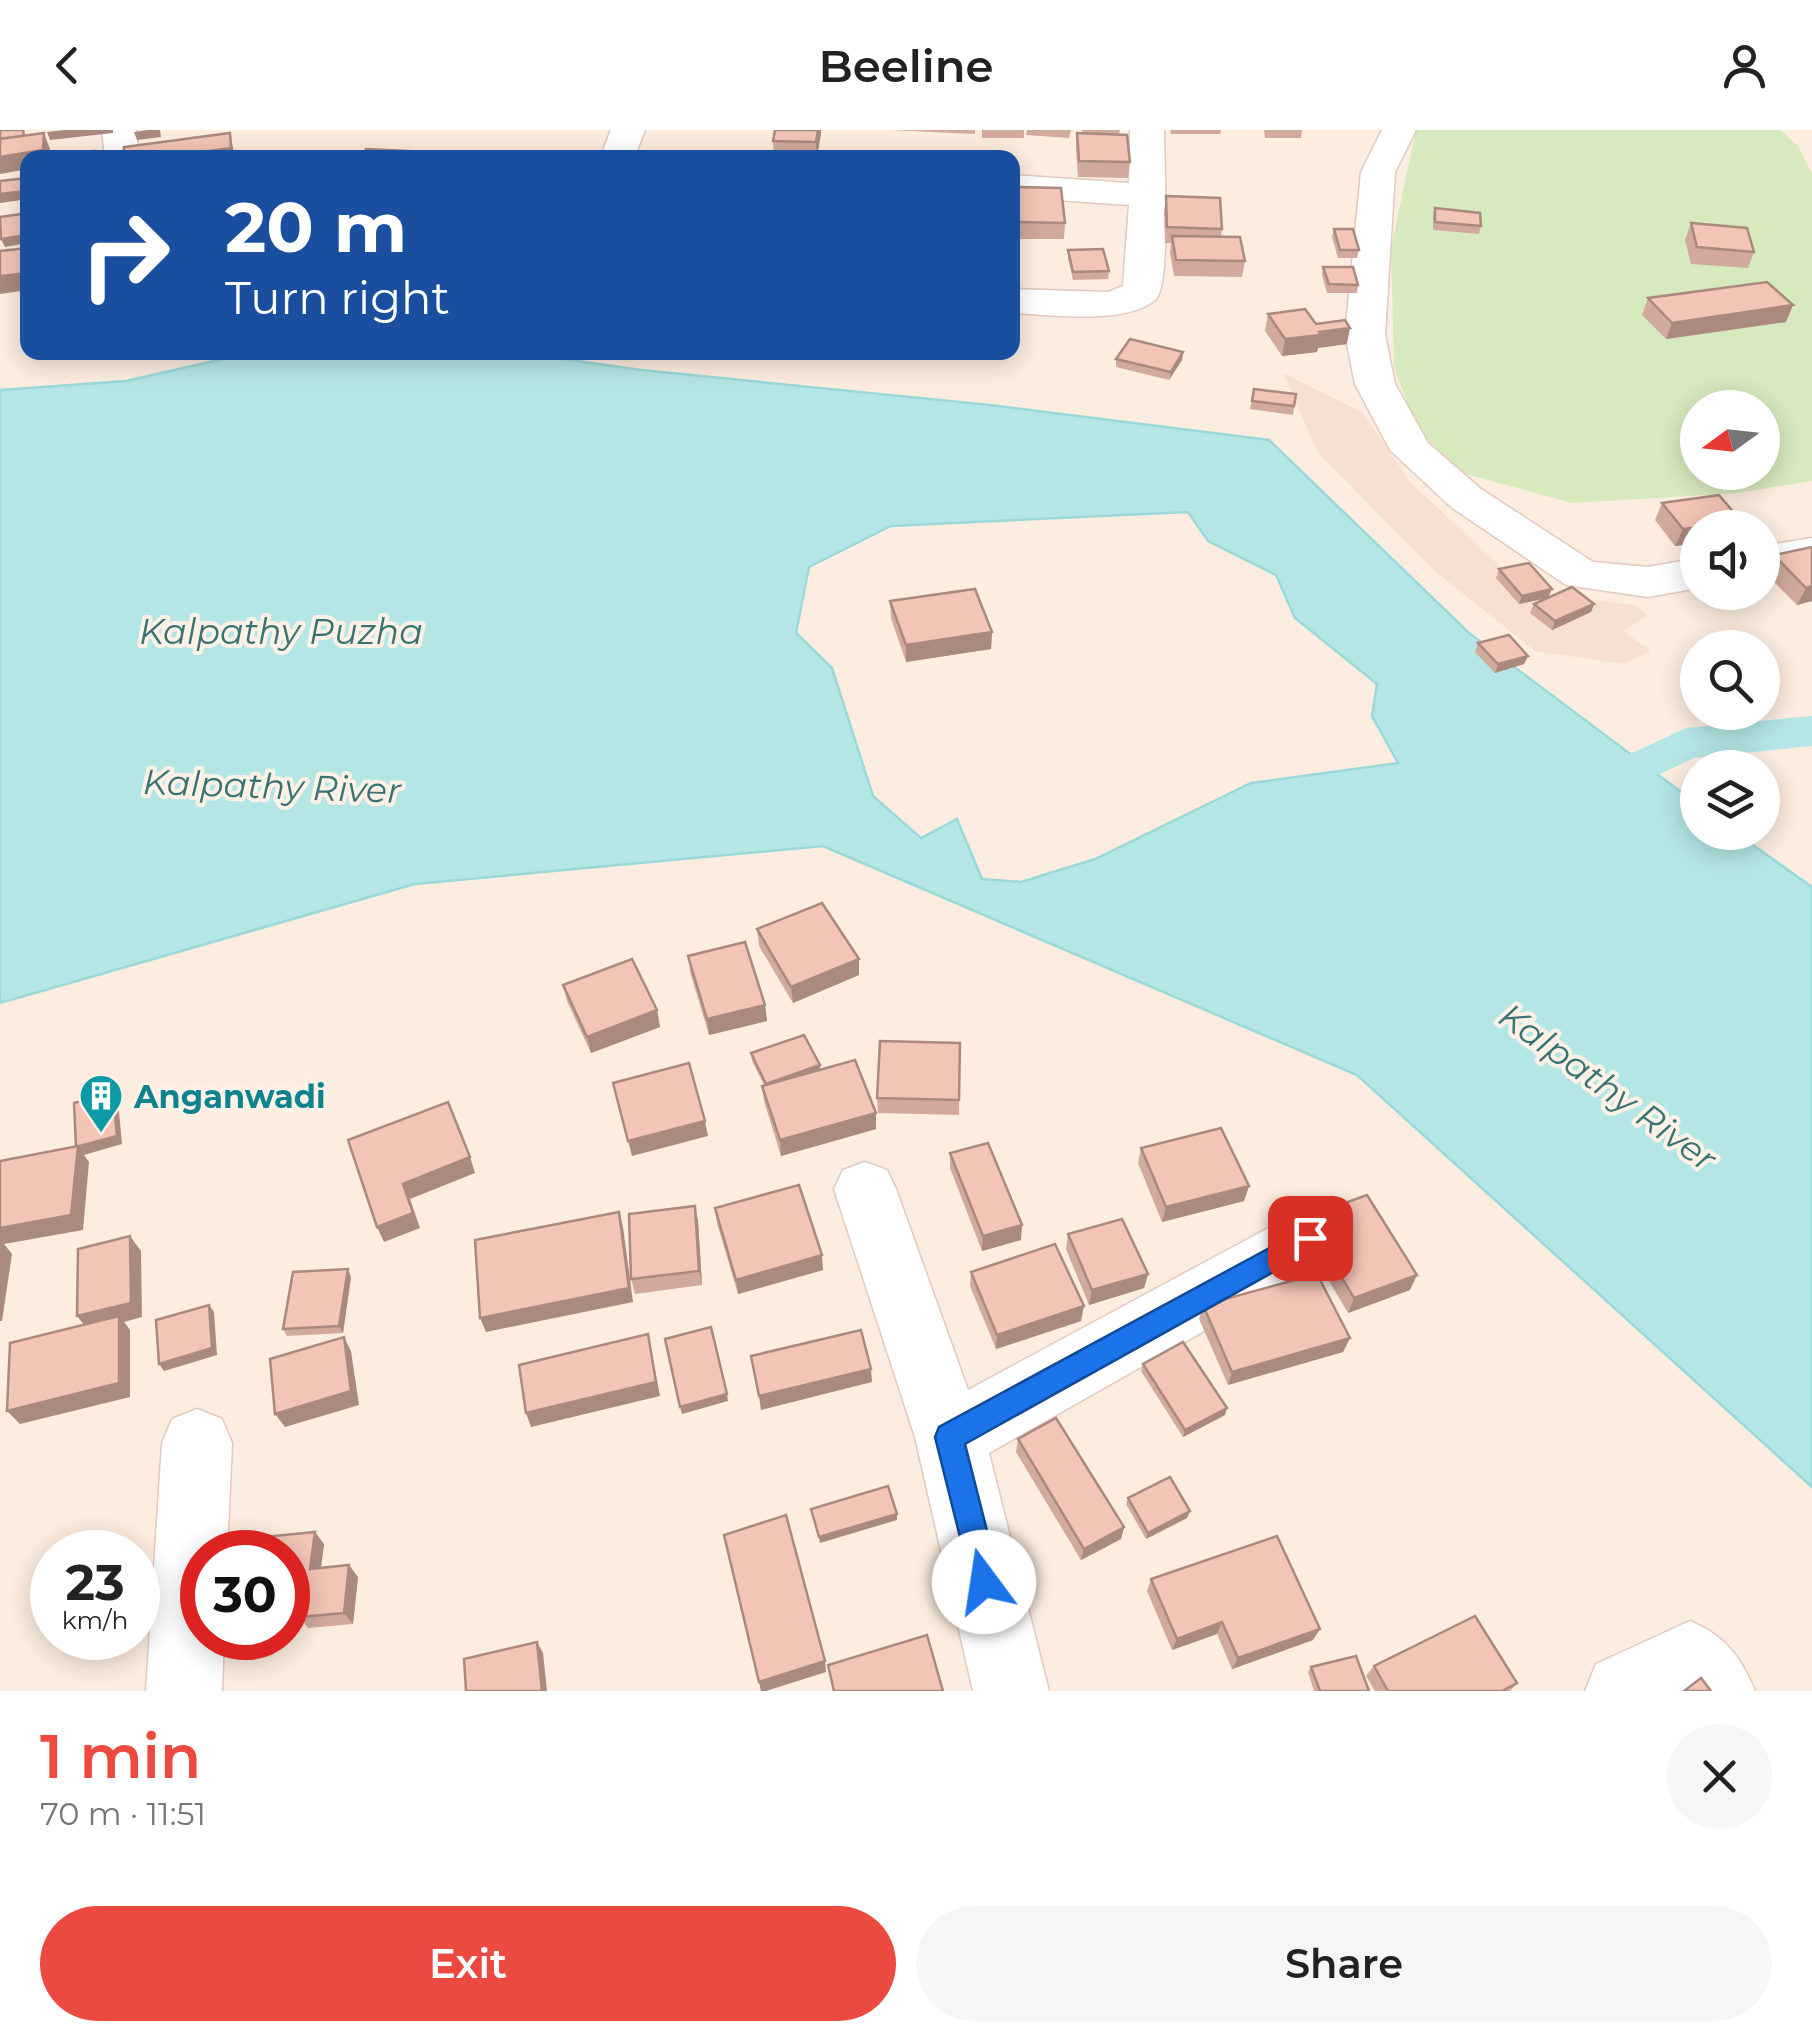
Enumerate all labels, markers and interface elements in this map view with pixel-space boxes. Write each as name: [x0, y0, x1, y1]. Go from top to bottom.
icon: back: [40, 38, 95, 93]
text: Beeline: [818, 38, 994, 93]
icon: person: [1717, 38, 1772, 93]
text: 20 m: [225, 184, 407, 270]
icon: right: [60, 190, 190, 320]
text: Turn right: [225, 270, 450, 325]
north arrow: [1680, 390, 1780, 490]
map controls: [1680, 390, 1780, 850]
button: sound: [1680, 510, 1780, 610]
water label: Kalpathy Puzha: [139, 610, 423, 653]
button: search: [1680, 630, 1780, 730]
button: layers: [1680, 750, 1780, 850]
water label: Kalpathy River: [142, 760, 403, 812]
water label: Kalpathy River: [1491, 994, 1726, 1181]
building icon: Anganwadi: [78, 1073, 124, 1134]
place label: Anganwadi: [133, 1077, 326, 1116]
pin: [1268, 1196, 1353, 1281]
icon: arrive: [1283, 1211, 1338, 1266]
speed limit sign: 30: [180, 1530, 310, 1660]
position arrow: [932, 1530, 1036, 1634]
text: 23: [65, 1552, 125, 1613]
text: km/h: [62, 1605, 128, 1635]
text: 1 min: [40, 1720, 201, 1793]
button: close: [1667, 1724, 1772, 1829]
text: 70 m · 11:51: [40, 1794, 206, 1833]
button: Exit: [40, 1906, 896, 2021]
button: Share: [916, 1906, 1772, 2021]

